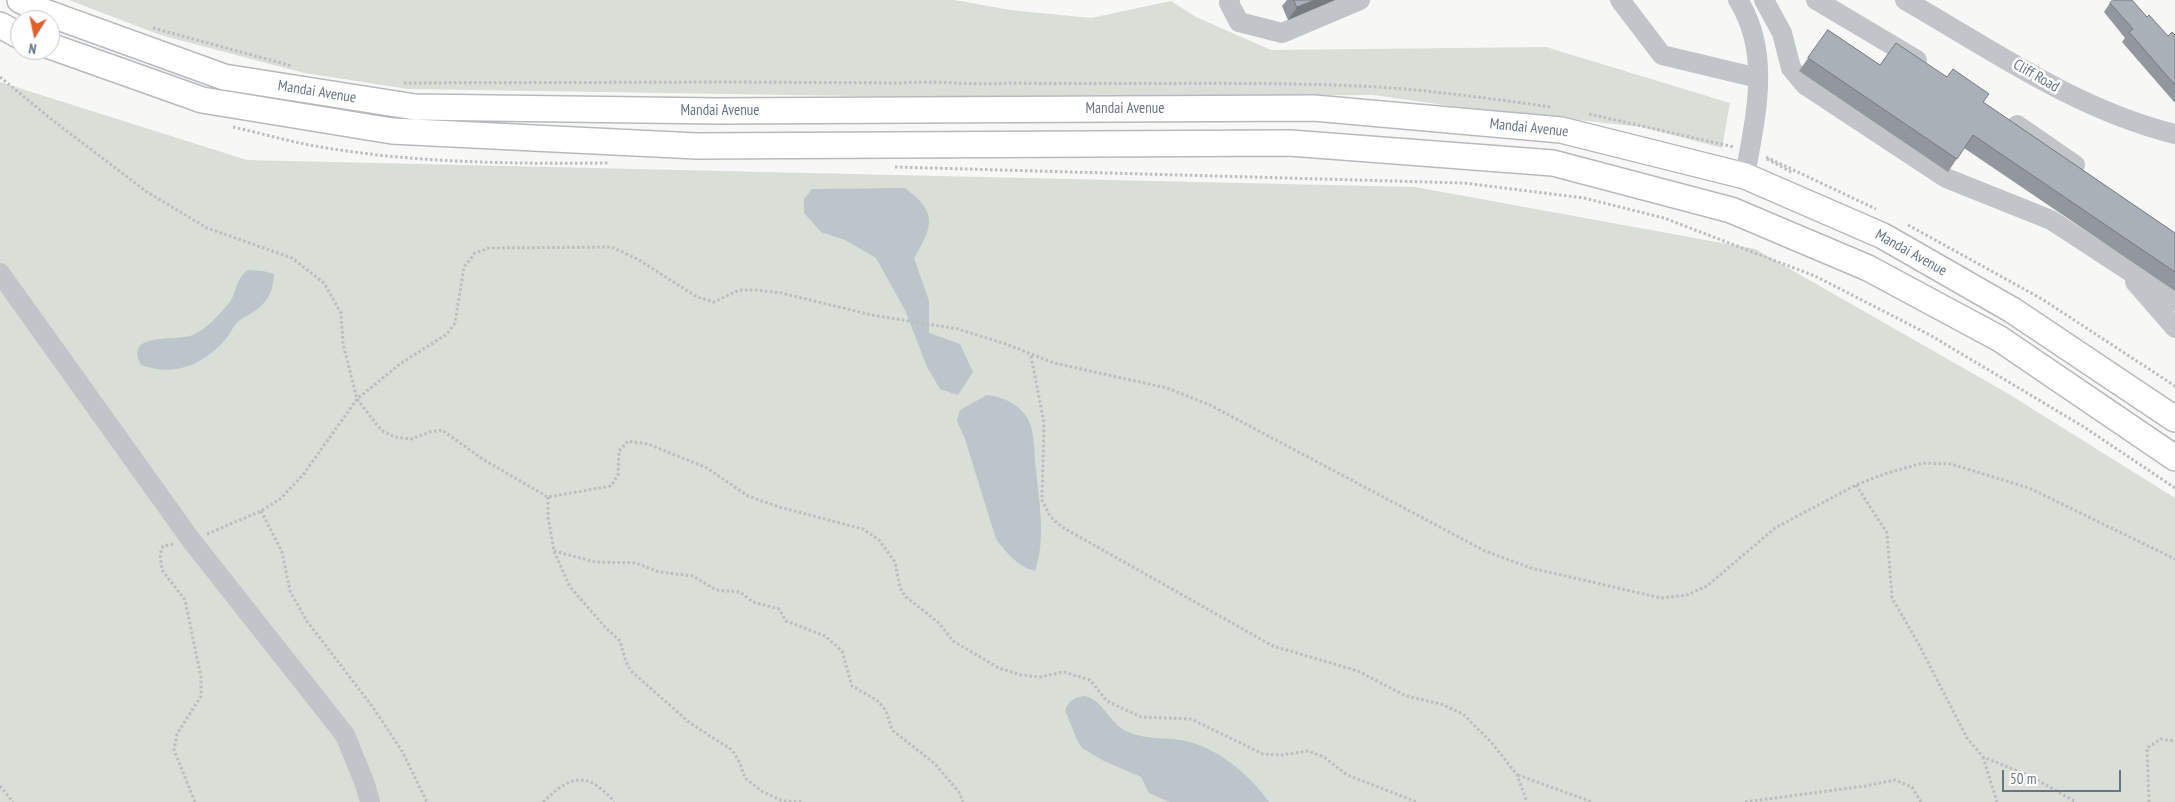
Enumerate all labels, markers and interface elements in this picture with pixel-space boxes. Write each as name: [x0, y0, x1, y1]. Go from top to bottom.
north arrow: [10, 10, 60, 60]
text: N: [27, 39, 38, 58]
street label: Cliff Road: [2010, 56, 2062, 96]
street label: Mandai Avenue: [277, 77, 357, 107]
street label: Mandai Avenue: [1085, 100, 1165, 118]
street label: Mandai Avenue: [680, 102, 760, 120]
street label: Mandai Avenue: [1489, 115, 1569, 141]
street label: Mandai Avenue: [1872, 226, 1950, 280]
scale bar: [2005, 760, 2124, 792]
text: 50 m: [2010, 769, 2036, 788]

